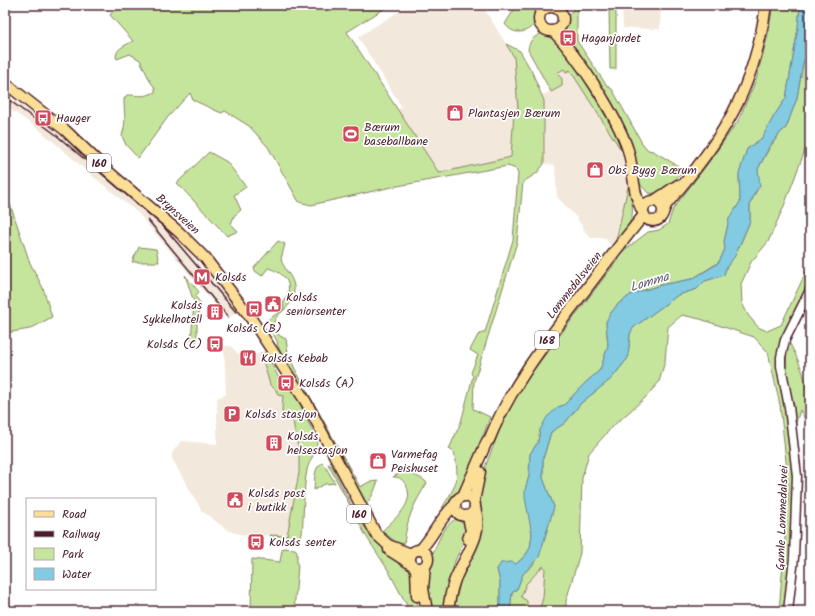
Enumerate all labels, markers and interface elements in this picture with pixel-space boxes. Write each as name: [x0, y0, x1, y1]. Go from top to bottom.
bus stop icon: Haganjordet: [558, 28, 578, 48]
place label: Haganjordet: [581, 29, 641, 48]
shop icon: Plantasjen Bærum: [445, 103, 465, 123]
place label: Plantasjen Bærum: [468, 104, 561, 123]
bus stop icon: Hauger: [33, 108, 53, 128]
place label: Hauger: [56, 109, 92, 128]
place label: Bærum baseballbane: [364, 118, 429, 151]
sports icon: Bærum baseballbane: [341, 124, 361, 144]
road number: 160: [87, 154, 111, 172]
shop icon: Obs Bygg Bærum: [585, 160, 605, 180]
place label: Obs Bygg Bærum: [608, 161, 697, 180]
street label: Brynsveien: [151, 189, 204, 239]
street label: Lommedalsveien: [542, 247, 607, 323]
water label: Lomma: [627, 266, 672, 298]
metro station icon: Kolsås: [192, 267, 212, 287]
place label: Kolsås: [215, 268, 246, 287]
place label: Kolsås seniorsenter: [286, 288, 347, 321]
public building icon: Kolsås seniorsenter: [263, 294, 283, 314]
place label: Kolsås Sykkelhotell: [143, 296, 202, 329]
bus stop icon: Kolsås (B): [244, 299, 264, 319]
building icon: Kolsås Sykkelhotell: [205, 302, 225, 322]
place label: Kolsås (B): [226, 319, 282, 338]
road number: 168: [535, 331, 559, 349]
bus stop icon: Kolsås (C): [205, 334, 225, 354]
place label: Kolsås (C): [147, 335, 202, 354]
restaurant icon: Kolsås Kebab: [238, 348, 258, 368]
place label: Kolsås Kebab: [261, 349, 329, 368]
bus stop icon: Kolsås (A): [276, 373, 296, 393]
place label: Kolsås (A): [299, 374, 354, 393]
parking icon: Kolsås stasjon: [222, 404, 242, 424]
place label: Kolsås stasjon: [245, 405, 317, 424]
place label: Kolsås helsestasjon: [287, 427, 348, 460]
building icon: Kolsås helsestasjon: [264, 433, 284, 453]
place label: Varmefag Peishuset: [391, 445, 439, 478]
shop icon: Varmefag Peishuset: [368, 451, 388, 471]
street label: Gamle Lommedalsvei: [771, 464, 794, 571]
place label: Kolsås post i butikk: [248, 484, 305, 517]
public building icon: Kolsås post i butikk: [225, 490, 245, 510]
legend: [26, 498, 156, 590]
text: Road: [62, 505, 87, 524]
road number: 160: [347, 505, 371, 523]
text: Railway: [62, 525, 100, 544]
bus stop icon: Kolsås senter: [246, 532, 266, 552]
place label: Kolsås senter: [269, 533, 337, 552]
text: Park: [62, 545, 84, 564]
text: Water: [62, 565, 92, 584]

